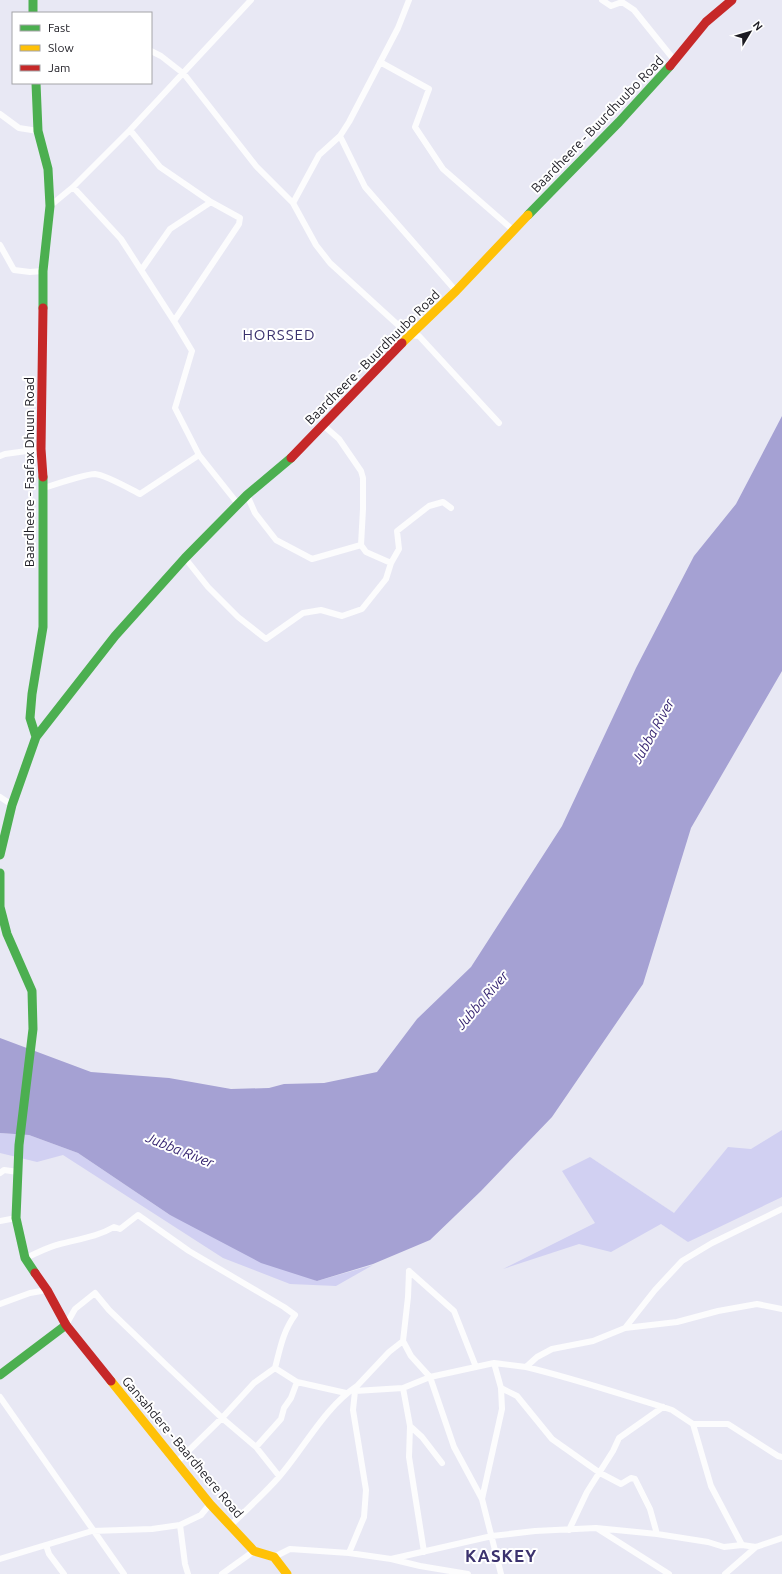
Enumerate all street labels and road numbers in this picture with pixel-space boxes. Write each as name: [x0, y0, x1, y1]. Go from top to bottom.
street label: Baardheere - Buurdhuubo Road: [528, 53, 666, 195]
street label: Baardheere - Buurdhuubo Road: [302, 287, 442, 427]
street label: Baardheere - Faafax Dhuun Road: [22, 377, 36, 567]
street label: Gansahdere - Baardheere Road: [120, 1374, 246, 1520]

